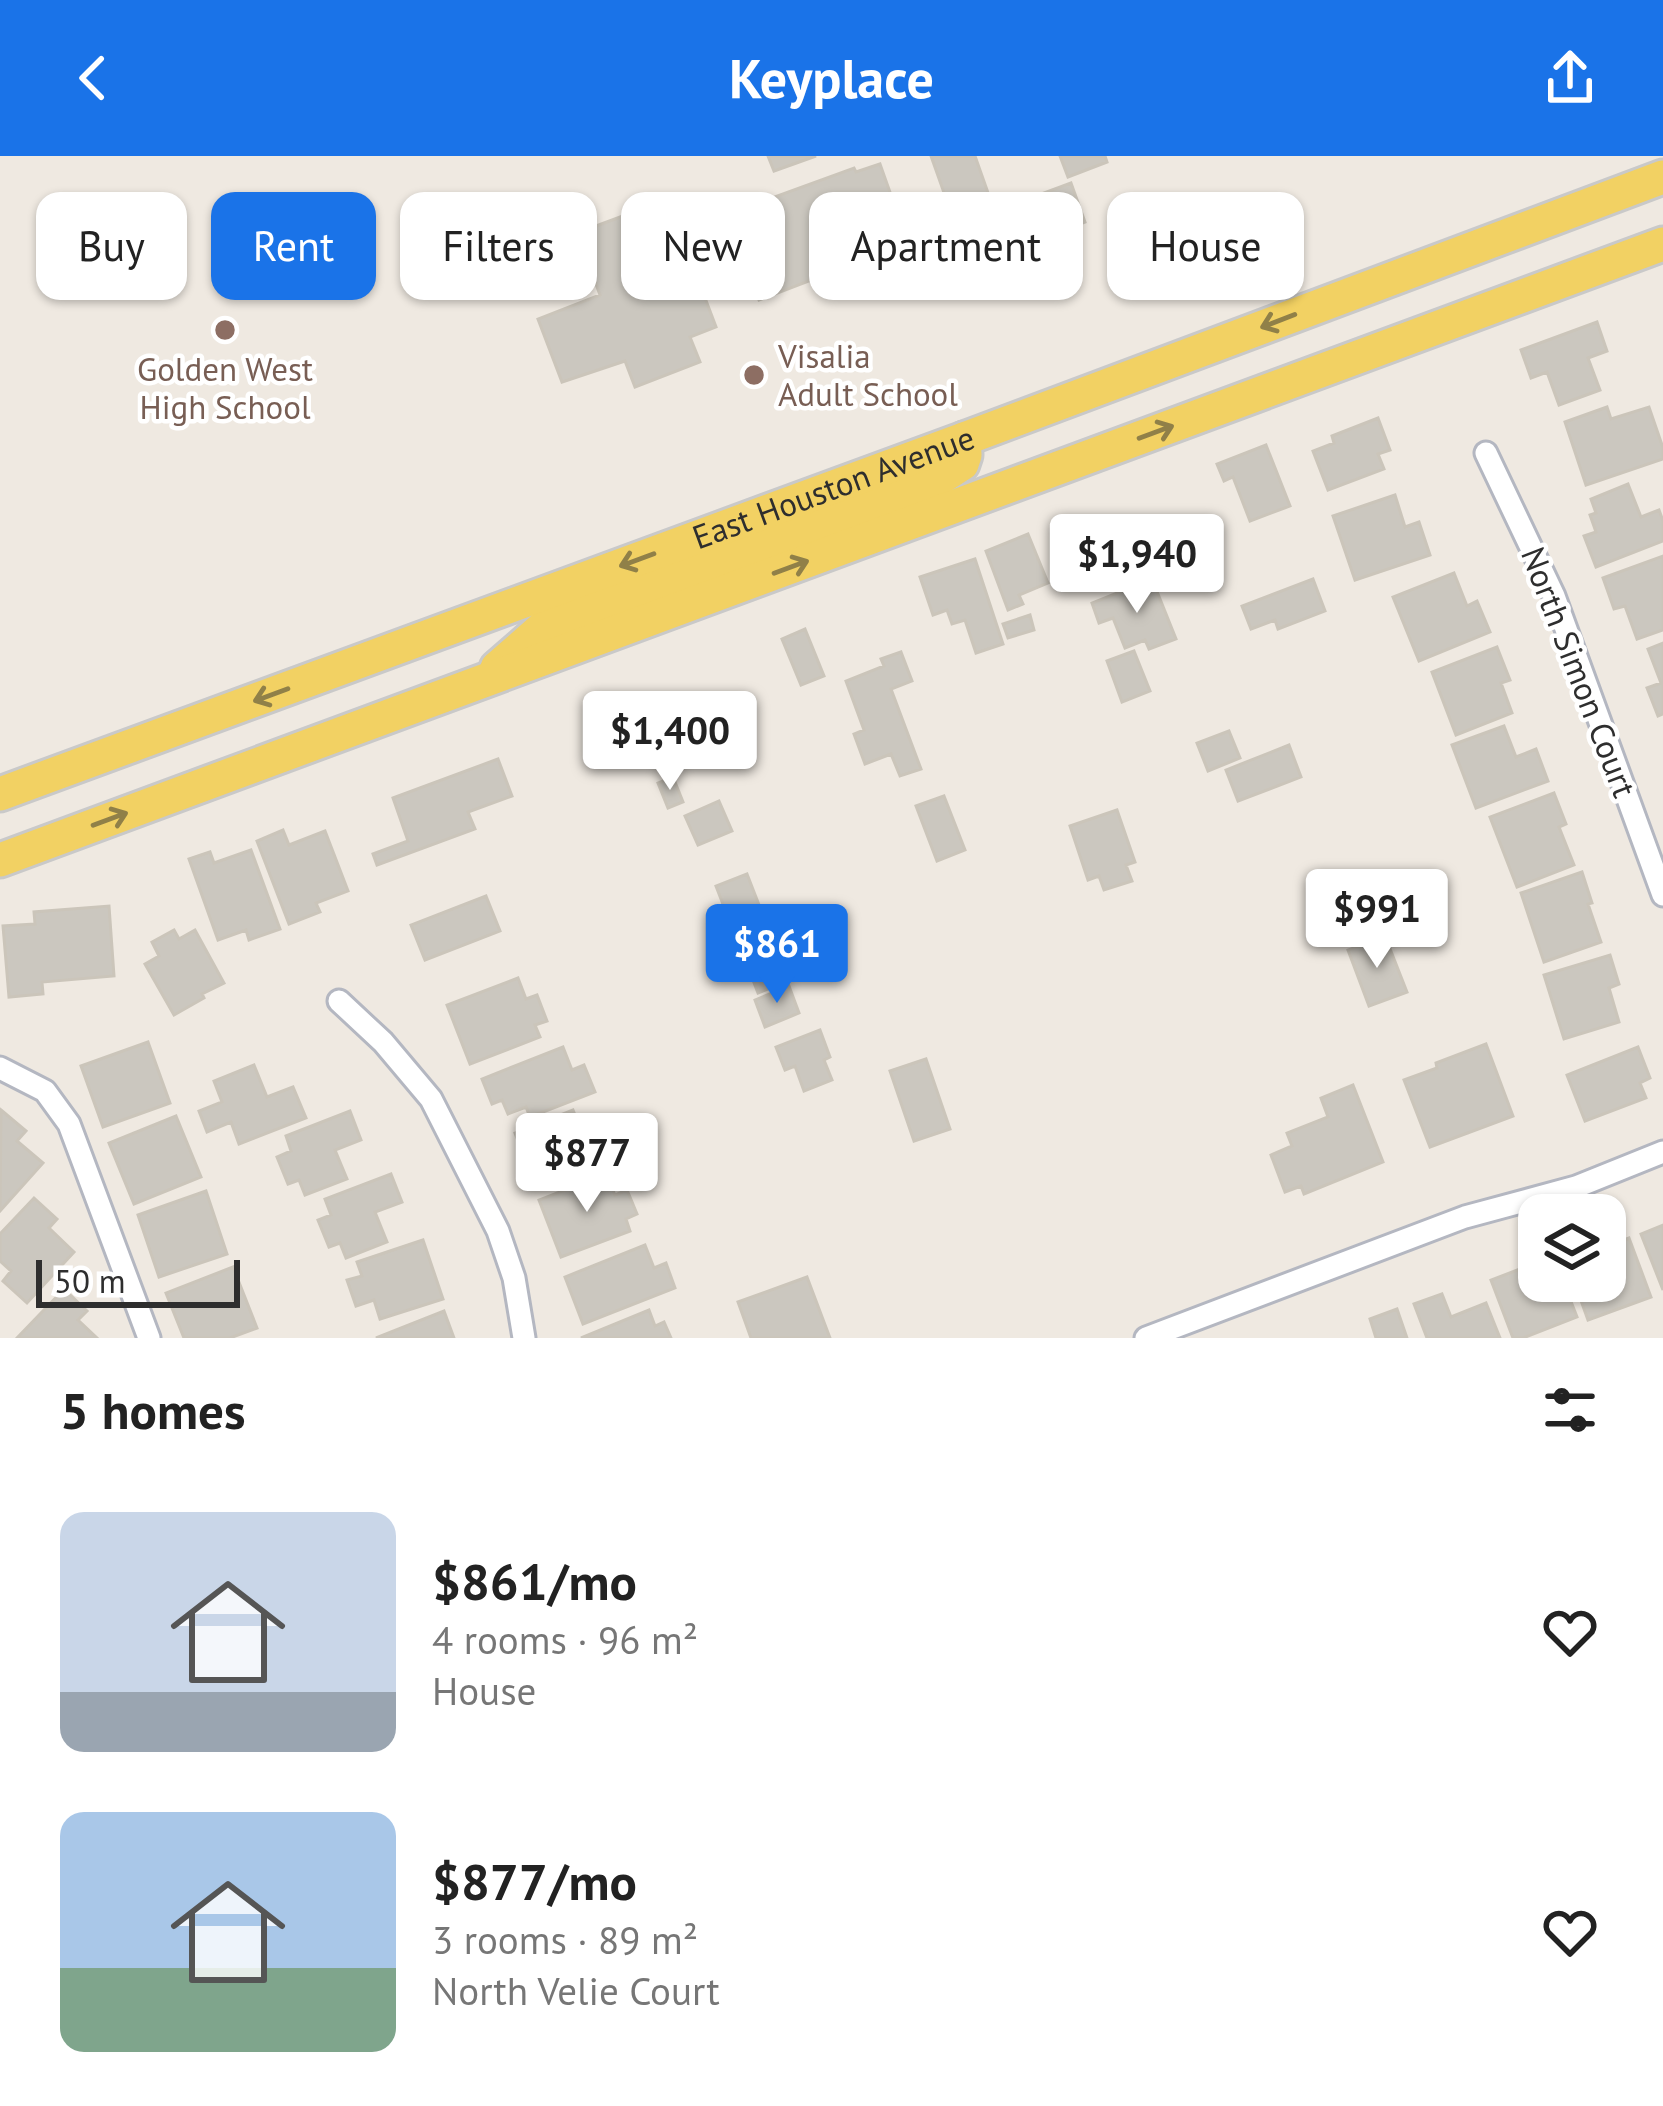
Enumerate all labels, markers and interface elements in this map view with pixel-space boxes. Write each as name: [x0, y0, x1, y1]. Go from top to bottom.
text: Keyplace: [729, 43, 934, 113]
icon: back: [60, 45, 126, 111]
icon: share: [1537, 45, 1603, 111]
chip: Buy: [36, 192, 187, 300]
chip: Rent: [211, 192, 376, 300]
chip: Filters: [400, 192, 597, 300]
chip: New: [621, 192, 785, 300]
chip: Apartment: [809, 192, 1083, 300]
chip: House: [1107, 192, 1304, 300]
one-way arrow: [1260, 312, 1297, 334]
marker: Golden West High School: [212, 317, 238, 343]
place label: Visalia Adult School: [777, 334, 958, 415]
place label: Golden West High School: [137, 347, 313, 428]
marker: Visalia Adult School: [741, 362, 767, 388]
street label: East Houston Avenue: [686, 415, 980, 558]
one-way arrow: [1137, 419, 1174, 441]
pin: $1,940: [1039, 514, 1235, 616]
text: $1,940: [1077, 527, 1197, 578]
street label: North Simon Court: [1512, 541, 1647, 803]
one-way arrow: [619, 551, 656, 572]
one-way arrow: [771, 554, 808, 576]
one-way arrow: [253, 685, 290, 707]
pin: $1,400: [572, 691, 768, 793]
text: $1,400: [610, 704, 730, 755]
one-way arrow: [90, 807, 127, 828]
pin: $991: [1306, 869, 1448, 971]
text: $991: [1333, 882, 1421, 933]
pin: $861: [706, 904, 848, 1006]
text: $861: [733, 917, 821, 968]
pin: $877: [516, 1113, 658, 1215]
text: $877: [543, 1126, 631, 1177]
map controls: [1518, 1194, 1626, 1302]
button: layers: [1518, 1194, 1626, 1302]
scale bar: [36, 1254, 240, 1307]
text: 50 m: [54, 1259, 126, 1302]
text: 5 homes: [60, 1377, 246, 1443]
icon: filters: [1537, 1377, 1603, 1443]
text: $861/mo: [432, 1548, 637, 1614]
icon: home: [156, 1560, 300, 1704]
icon: heart: [1537, 1599, 1603, 1665]
text: 4 rooms · 96 m²: [432, 1614, 698, 1665]
text: House: [432, 1665, 536, 1716]
text: $877/mo: [432, 1848, 637, 1914]
icon: home: [156, 1860, 300, 2004]
icon: heart: [1537, 1899, 1603, 1965]
text: 3 rooms · 89 m²: [432, 1914, 698, 1965]
text: North Velie Court: [432, 1965, 720, 2016]

